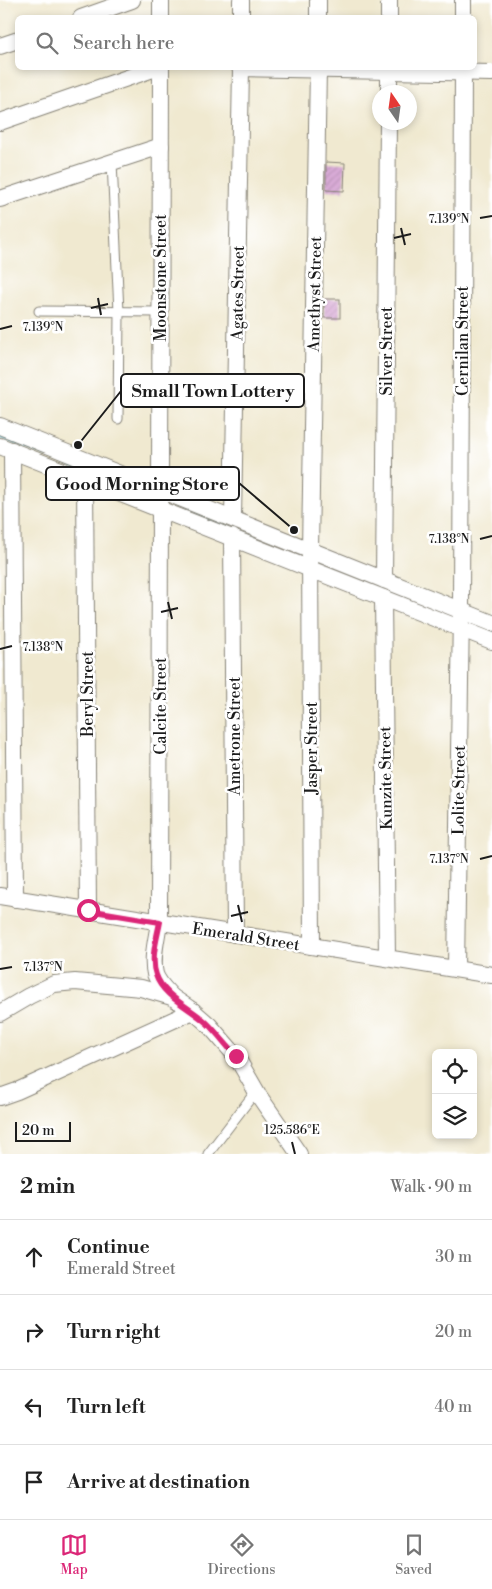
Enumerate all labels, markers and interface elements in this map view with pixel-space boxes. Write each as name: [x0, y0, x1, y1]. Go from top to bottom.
search box: [15, 15, 477, 70]
icon: search: [33, 29, 61, 57]
text: Search here: [73, 31, 174, 55]
north arrow: [372, 85, 417, 130]
text: 7.139°N: [429, 212, 470, 227]
street label: Moonstone Street: [151, 214, 171, 342]
street label: Amethyst Street: [304, 236, 326, 353]
street label: Agates Street: [227, 245, 249, 342]
street label: Cernilan Street: [453, 286, 473, 396]
street label: Silver Street: [377, 306, 397, 395]
text: 7.139°N: [23, 320, 64, 335]
callout: Small Town Lottery: [121, 374, 304, 407]
text: Small Town Lottery: [132, 380, 295, 403]
callout: Good Morning Store: [46, 467, 239, 500]
text: Good Morning Store: [55, 473, 229, 496]
text: 7.138°N: [428, 532, 470, 547]
text: 7.138°N: [22, 640, 64, 655]
street label: Beryl Street: [78, 651, 98, 738]
street label: Calcite Street: [151, 657, 171, 755]
street label: Ametrone Street: [225, 676, 245, 796]
street label: Jasper Street: [302, 701, 322, 795]
street label: Kunzite Street: [375, 726, 397, 830]
street label: Lolite Street: [448, 745, 470, 835]
text: 7.137°N: [429, 852, 469, 867]
route start: [77, 899, 100, 922]
street label: Emerald Street: [191, 919, 301, 955]
text: 7.137°N: [23, 960, 63, 975]
route end: [225, 1045, 248, 1068]
map controls: [432, 1049, 477, 1139]
button: locate: [432, 1049, 477, 1094]
button: layers: [432, 1094, 477, 1139]
scale bar: [15, 1119, 71, 1142]
text: 20 m: [22, 1122, 54, 1140]
text: 125.586°E: [264, 1123, 320, 1138]
text: 2 min: [20, 1174, 75, 1200]
text: Walk · 90 m: [390, 1177, 472, 1197]
text: Continue: [67, 1235, 150, 1259]
icon: ahead: [20, 1243, 48, 1271]
text: 30 m: [435, 1247, 472, 1267]
text: Emerald Street: [67, 1259, 176, 1279]
icon: right: [20, 1318, 48, 1346]
text: Turn right: [67, 1320, 160, 1344]
text: 20 m: [435, 1322, 472, 1342]
icon: left: [20, 1393, 48, 1421]
text: Turn left: [67, 1395, 146, 1419]
text: 40 m: [435, 1397, 472, 1417]
icon: arrive: [20, 1468, 48, 1496]
text: Arrive at destination: [67, 1470, 250, 1494]
tab: Map: [60, 1531, 88, 1579]
tab: Directions: [208, 1531, 275, 1579]
tab: Saved: [395, 1531, 432, 1579]

